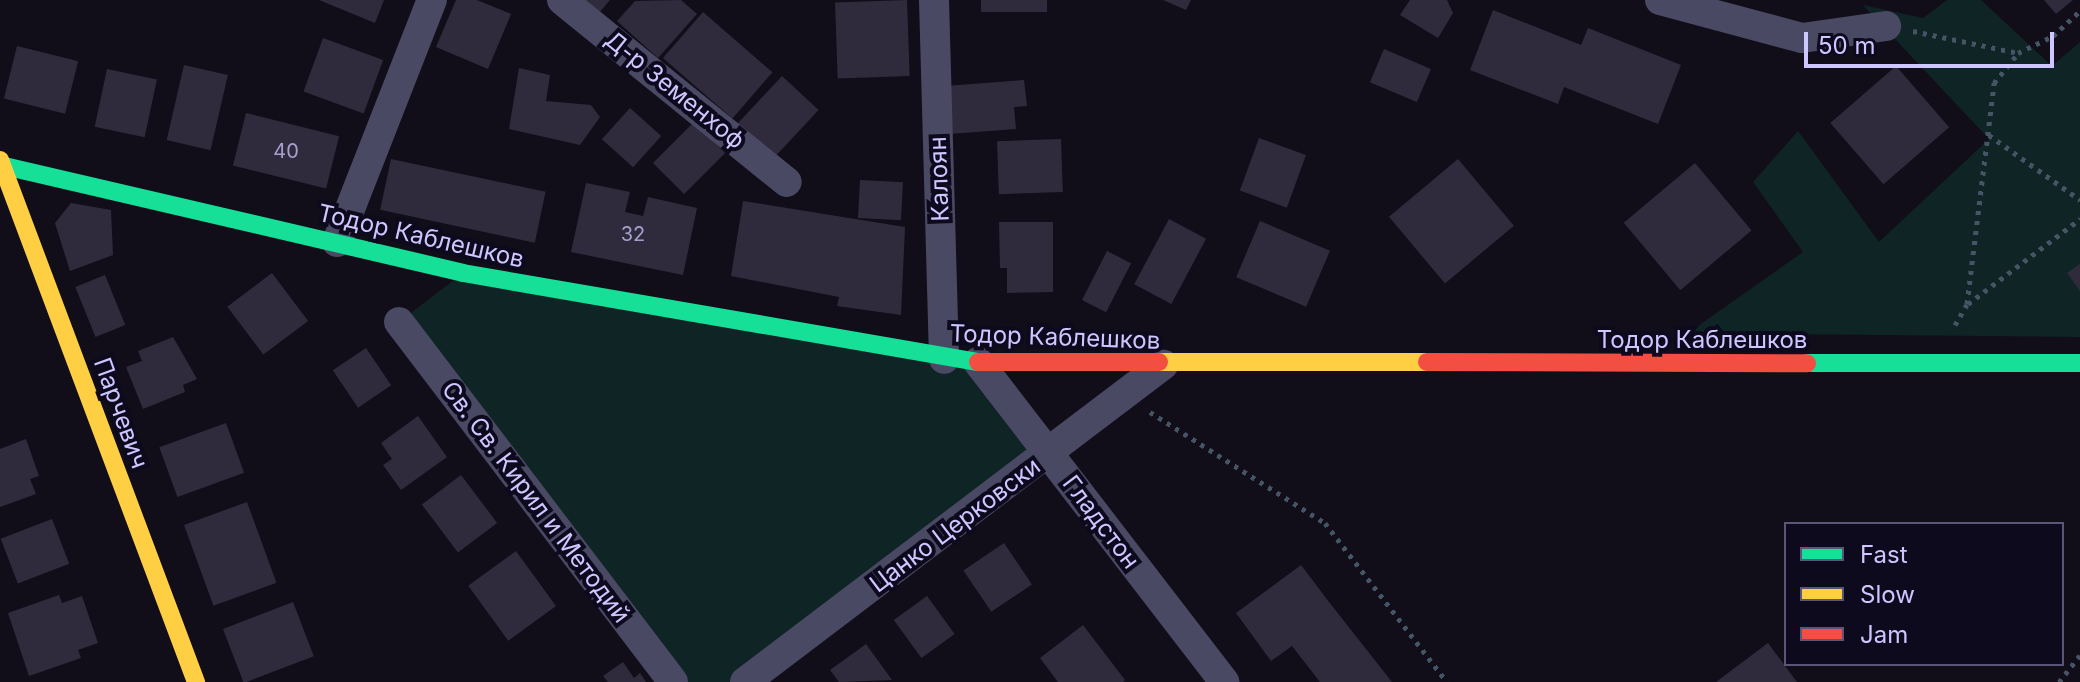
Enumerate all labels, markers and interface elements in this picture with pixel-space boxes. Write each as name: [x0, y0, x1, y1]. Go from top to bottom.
scale bar: [1808, 16, 2058, 66]
street label: Д-р Земенхоф: [599, 25, 751, 155]
text: 50 m: [1818, 31, 1876, 60]
street label: Калоян: [923, 136, 955, 222]
house number: 40: [273, 139, 299, 163]
street label: Тодор Каблешков: [315, 198, 527, 274]
house number: 32: [621, 222, 645, 246]
street label: Тодор Каблешков: [949, 319, 1161, 355]
street label: Тодор Каблешков: [1597, 326, 1807, 354]
street label: Парчевич: [88, 354, 154, 472]
street label: Св. Св. Кирил и Методий: [436, 376, 636, 628]
street label: Цанко Церковски: [864, 452, 1046, 598]
street label: Гладстон: [1057, 470, 1145, 574]
legend: [1784, 522, 2064, 666]
text: Fast: [1860, 540, 1908, 569]
text: Slow: [1860, 580, 1915, 609]
text: Jam: [1860, 620, 1908, 649]

